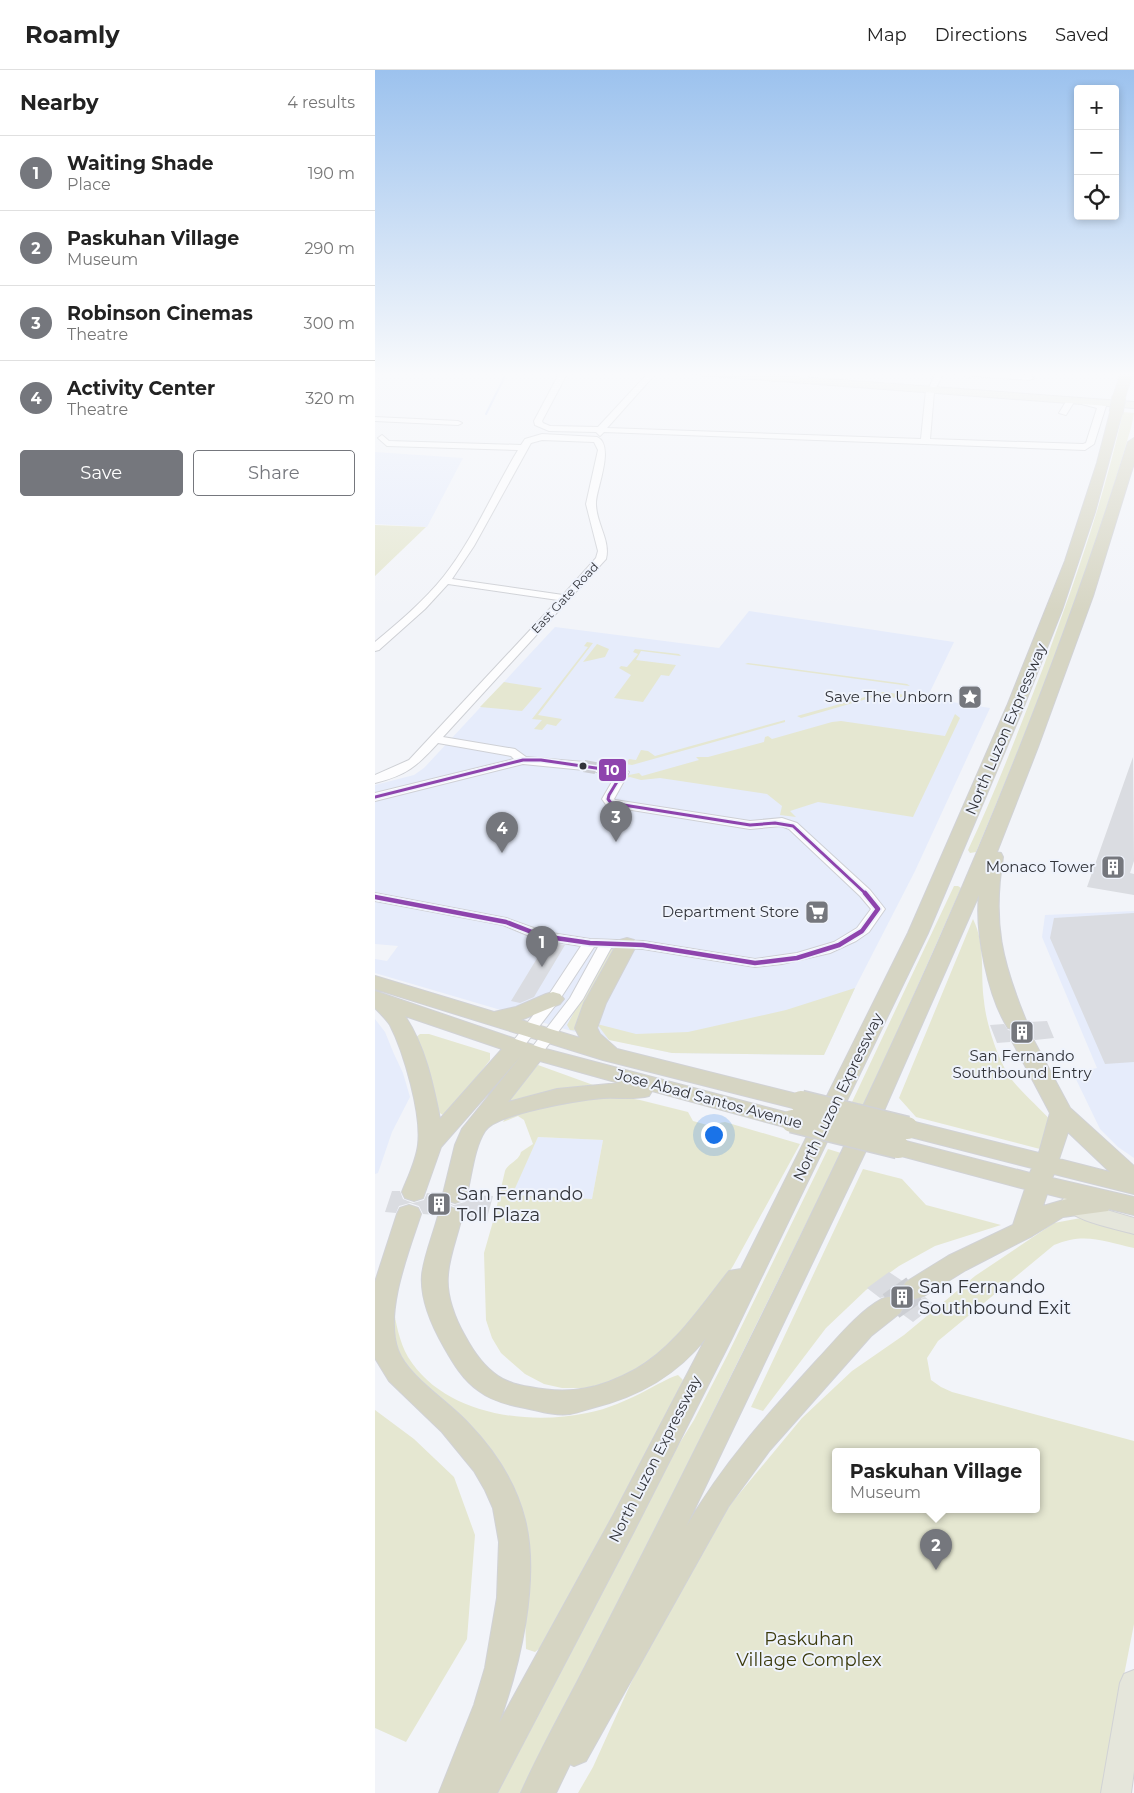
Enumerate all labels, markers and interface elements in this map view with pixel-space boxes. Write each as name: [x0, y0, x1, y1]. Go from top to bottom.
text: Roamly: [25, 20, 120, 49]
text: Map: [867, 24, 907, 46]
text: Directions: [935, 24, 1027, 46]
text: Saved: [1055, 24, 1109, 46]
map controls: [1074, 85, 1119, 220]
button: +: [1074, 85, 1119, 130]
text: Nearby: [20, 90, 99, 115]
text: 4 results: [287, 93, 355, 112]
button: −: [1074, 130, 1119, 175]
text: Waiting Shade: [67, 152, 214, 175]
text: 1: [33, 164, 39, 183]
text: 190 m: [308, 164, 355, 183]
text: Place: [67, 175, 111, 194]
button: locate: [1074, 175, 1119, 220]
text: Paskuhan Village: [67, 227, 239, 250]
text: 2: [31, 239, 41, 258]
text: 290 m: [304, 239, 355, 258]
text: Museum: [67, 250, 138, 269]
text: Robinson Cinemas: [67, 302, 253, 325]
text: 3: [31, 314, 41, 333]
text: 300 m: [304, 314, 355, 333]
text: Theatre: [67, 325, 128, 344]
text: Activity Center: [67, 377, 215, 400]
text: 4: [30, 389, 42, 408]
text: 320 m: [305, 389, 355, 408]
text: Theatre: [67, 400, 128, 419]
button: Save: [20, 450, 183, 496]
button: Share: [193, 450, 355, 496]
street label: East Gate Road: [528, 559, 601, 636]
street label: North Luzon Expressway: [961, 639, 1051, 818]
place icon: Save The Unborn: [957, 684, 983, 710]
place label: Save The Unborn: [825, 687, 953, 706]
line badge: 10: [598, 758, 627, 782]
unlabelled marker: [578, 761, 588, 771]
text: 10: [605, 761, 620, 779]
pin: 3: [600, 801, 632, 842]
pin: 4: [486, 812, 518, 853]
building icon: Monaco Tower: [1100, 854, 1126, 880]
place label: Monaco Tower: [986, 857, 1095, 876]
supermarket icon: Department Store: [804, 899, 830, 925]
place label: Department Store: [662, 902, 799, 921]
pin: 1: [526, 926, 558, 967]
street label: North Luzon Expressway: [789, 1009, 887, 1184]
building icon: San Fernando Southbound Entry: [1009, 1019, 1035, 1045]
place label: San Fernando Southbound Entry: [952, 1046, 1092, 1082]
street label: Jose Abad Santos Avenue: [613, 1064, 804, 1133]
your location: [701, 1122, 727, 1148]
place label: San Fernando Toll Plaza: [457, 1183, 583, 1226]
building icon: San Fernando Toll Plaza: [426, 1191, 452, 1217]
place label: San Fernando Southbound Exit: [919, 1276, 1071, 1319]
building icon: San Fernando Southbound Exit: [889, 1284, 915, 1310]
street label: North Luzon Expressway: [604, 1371, 705, 1545]
popup: [832, 1448, 1040, 1513]
text: Paskuhan Village: [850, 1460, 1022, 1483]
text: Museum: [850, 1483, 921, 1502]
pin: 2: [920, 1529, 952, 1570]
park label: Paskuhan Village Complex: [736, 1628, 882, 1671]

